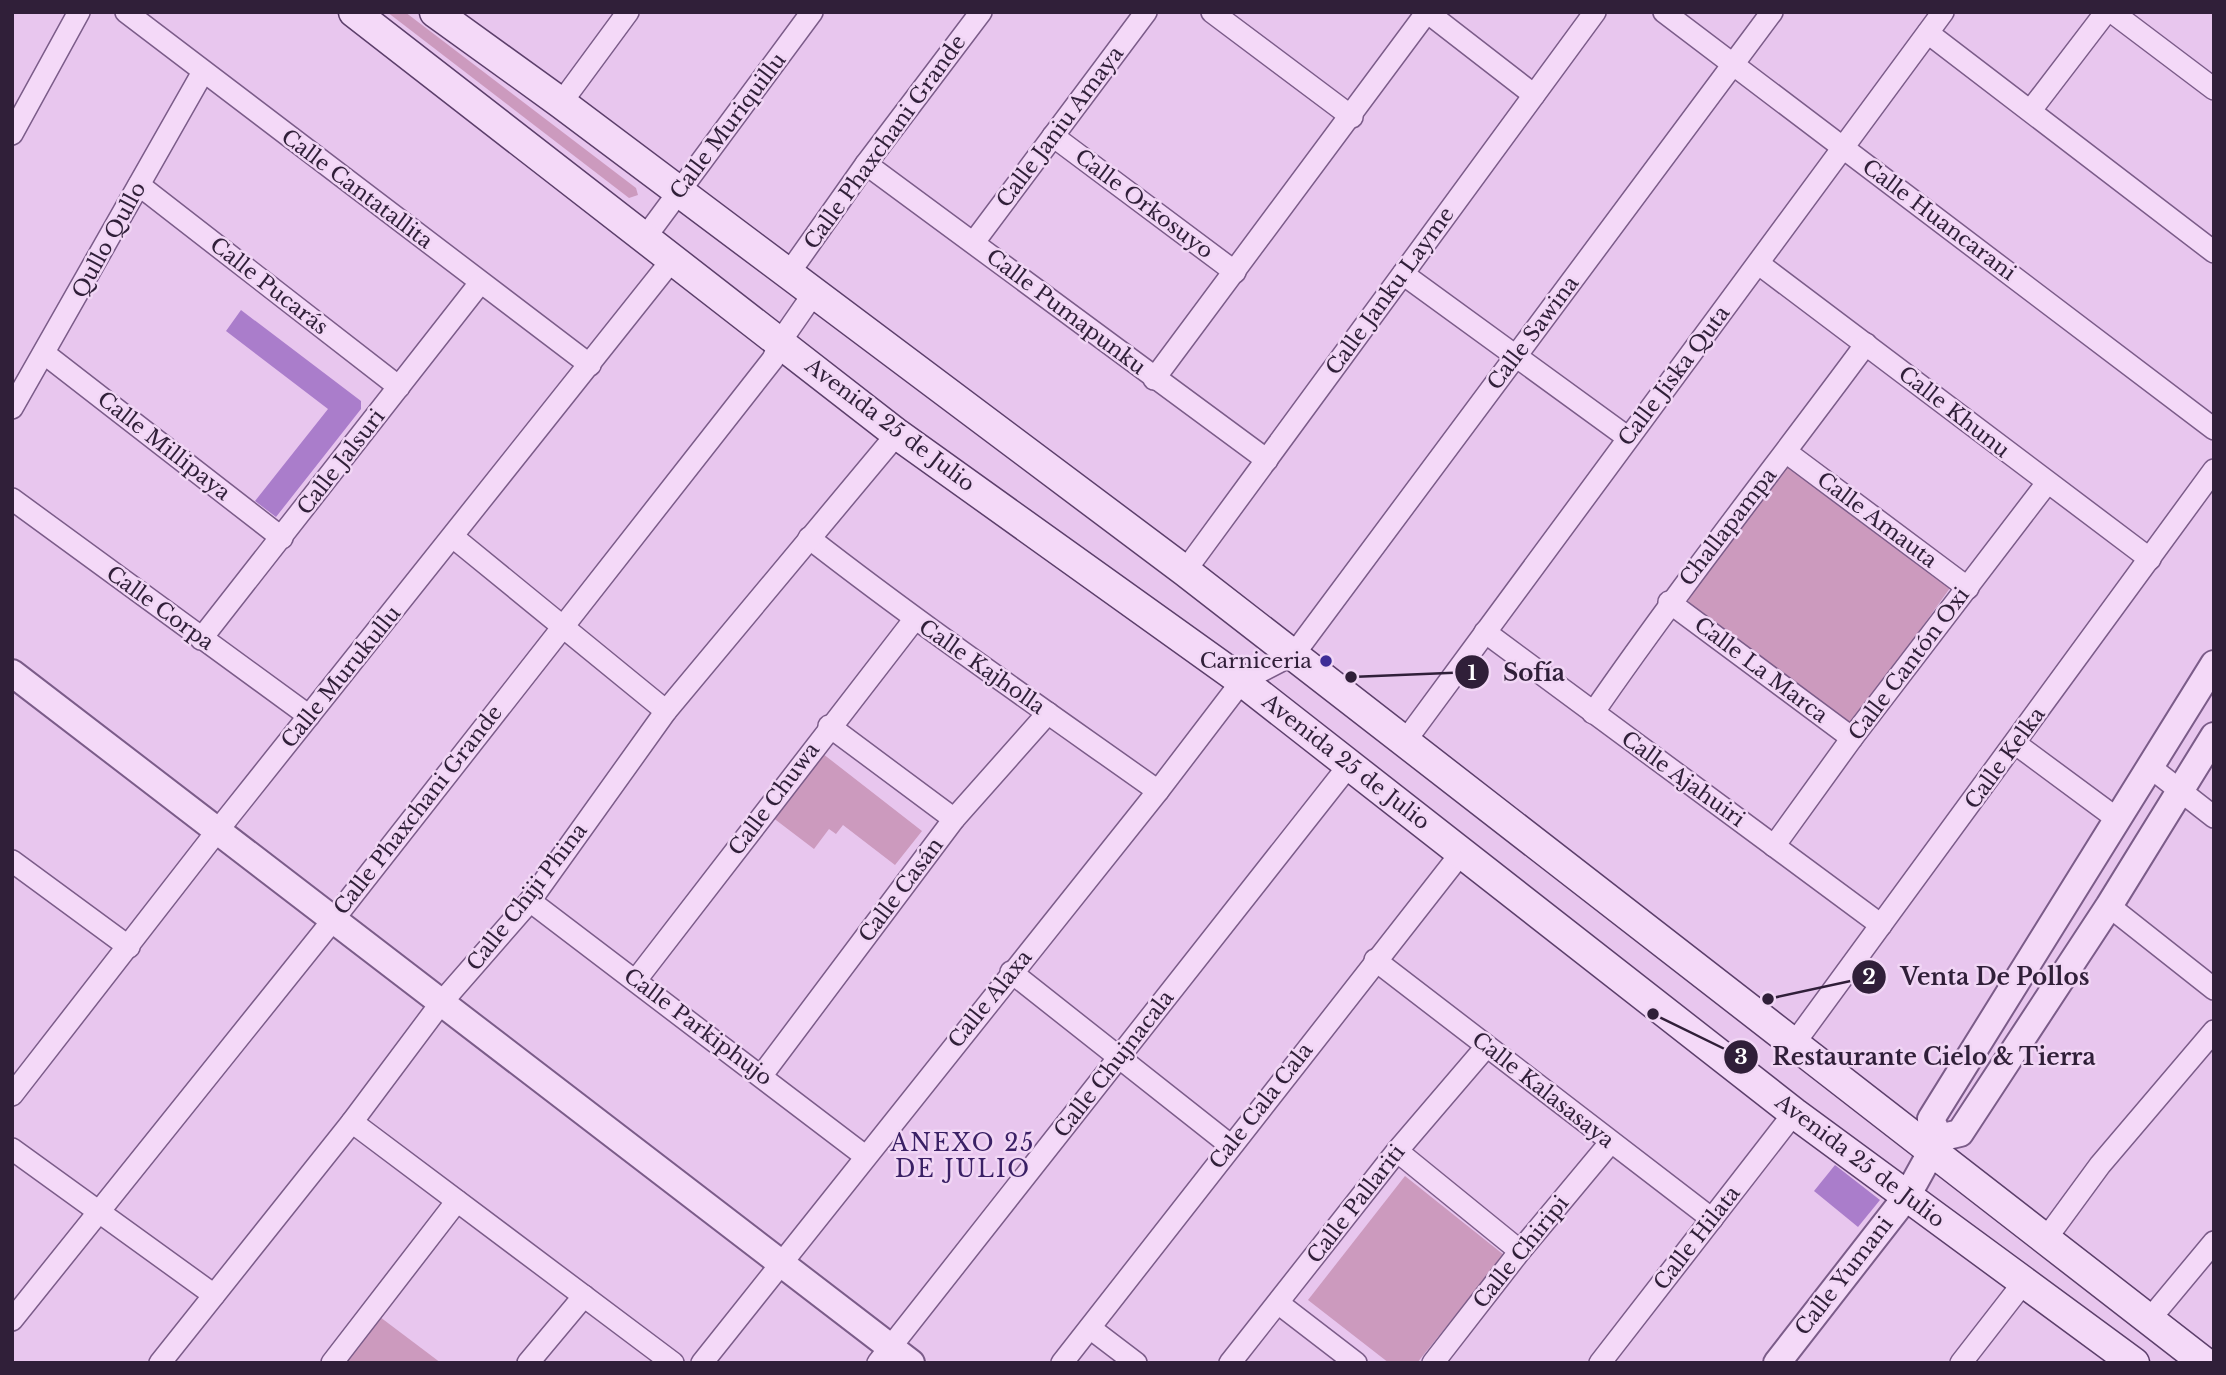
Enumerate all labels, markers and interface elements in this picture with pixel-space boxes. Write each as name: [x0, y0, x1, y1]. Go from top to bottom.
street label: Calle Phaxchani Grande: [798, 30, 972, 254]
street label: Calle Janiu Amaya: [991, 41, 1129, 213]
street label: Calle Muriquillu: [664, 48, 792, 204]
street label: Calle Cantatallita: [276, 124, 438, 255]
street label: Calle Orkosuyo: [1070, 144, 1218, 264]
street label: Calle Huancarani: [1857, 154, 2021, 286]
street label: Qullo Qullo: [66, 177, 152, 303]
street label: Calle Janku Layme: [1320, 202, 1460, 380]
street label: Calle Pucarás: [205, 232, 333, 340]
street label: Calle Pumapunku: [981, 244, 1151, 380]
street label: Calle Sawina: [1482, 271, 1585, 395]
street label: Calle Jiska Quta: [1613, 300, 1735, 451]
street label: Avenida 25 de Julio: [799, 352, 980, 497]
street label: Calle Khunu: [1893, 361, 2015, 463]
street label: Calle Millipaya: [92, 386, 236, 506]
street label: Calle Jalsuri: [292, 404, 390, 520]
street label: Challapampa: [1674, 463, 1782, 591]
street label: Calle Amauta: [1812, 466, 1942, 574]
street label: Calle Corpa: [101, 560, 219, 656]
street label: Calle Cantón Oxi: [1843, 582, 1975, 746]
street label: Calle Murukullu: [276, 601, 406, 753]
street label: Calle La Marca: [1689, 611, 1833, 729]
street label: Calle Kajholla: [914, 614, 1050, 720]
place label: Carniceria: [1200, 648, 1312, 674]
callout: Sofía: [1454, 650, 1579, 694]
marker: Carniceria: [1318, 653, 1334, 669]
text: Sofía: [1503, 659, 1565, 687]
text: 1: [1467, 660, 1477, 686]
street label: Avenida 25 de Julio: [1256, 688, 1435, 835]
street label: Calle Phaxchani Grande: [328, 700, 508, 920]
street label: Calle Kelka: [1959, 702, 2051, 814]
street label: Calle Ajahuiri: [1616, 725, 1750, 833]
street label: Calle Chuwa: [723, 737, 825, 861]
street label: Calle Chiji Phina: [461, 818, 593, 976]
street label: Calle Casán: [853, 833, 949, 947]
street label: Calle Alaxa: [943, 945, 1038, 1053]
callout: Venta De Pollos: [1852, 955, 2104, 999]
street label: Calle Parkiphujo: [619, 963, 777, 1091]
text: Venta De Pollos: [1900, 963, 2089, 991]
text: 2: [1862, 964, 1876, 990]
street label: Calle Chujnacala: [1049, 985, 1180, 1143]
street label: Calle Kalasasaya: [1467, 1026, 1620, 1154]
callout: Restaurante Cielo & Tierra: [1723, 1035, 2111, 1079]
street label: Cale Cala Cala: [1204, 1037, 1319, 1174]
text: Restaurante Cielo & Tierra: [1772, 1043, 2096, 1071]
text: 3: [1734, 1044, 1748, 1070]
street label: Avenida 25 de Julio: [1769, 1088, 1950, 1233]
district label: ANEXO 25 DE JULIO: [890, 1129, 1035, 1183]
street label: Calle Pallariti: [1302, 1139, 1410, 1269]
street label: Calle Hilata: [1648, 1181, 1746, 1295]
street label: Calle Chiripi: [1468, 1190, 1574, 1314]
street label: Calle Yumani: [1790, 1211, 1898, 1341]

